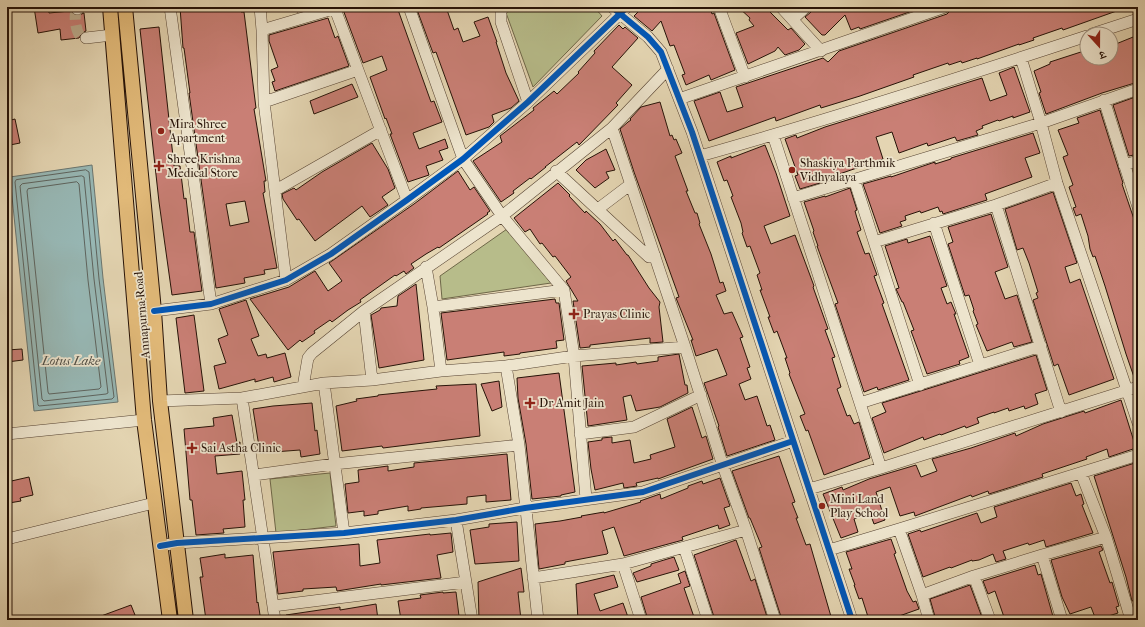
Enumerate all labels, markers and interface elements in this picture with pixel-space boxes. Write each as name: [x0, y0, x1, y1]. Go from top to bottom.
north arrow: [1079, 26, 1119, 66]
text: उ: [1096, 47, 1108, 62]
place label: Mira Shree Apartment: [168, 117, 227, 145]
marker: Mira Shree Apartment: [156, 126, 166, 136]
place label: Shree Krishna Medical Store: [167, 152, 241, 180]
place label: Shaskiya Parthmik Vidhyalaya: [799, 156, 896, 184]
marker: Shree Krishna Medical Store: [154, 161, 164, 171]
marker: Shaskiya Parthmik Vidhyalaya: [787, 165, 797, 175]
street label: Annapurna Road: [131, 270, 153, 360]
place label: Prayas Clinic: [583, 307, 650, 321]
marker: Prayas Clinic: [568, 308, 580, 320]
water label: Lotus Lake: [41, 353, 101, 368]
place label: Dr Amit Jain: [539, 396, 604, 410]
marker: Dr Amit Jain: [524, 397, 536, 409]
place label: Sai Astha Clinic: [201, 441, 281, 455]
marker: Sai Astha Clinic: [186, 442, 198, 454]
place label: Mini Land Play School: [830, 492, 889, 520]
marker: Mini Land Play School: [817, 501, 827, 511]

